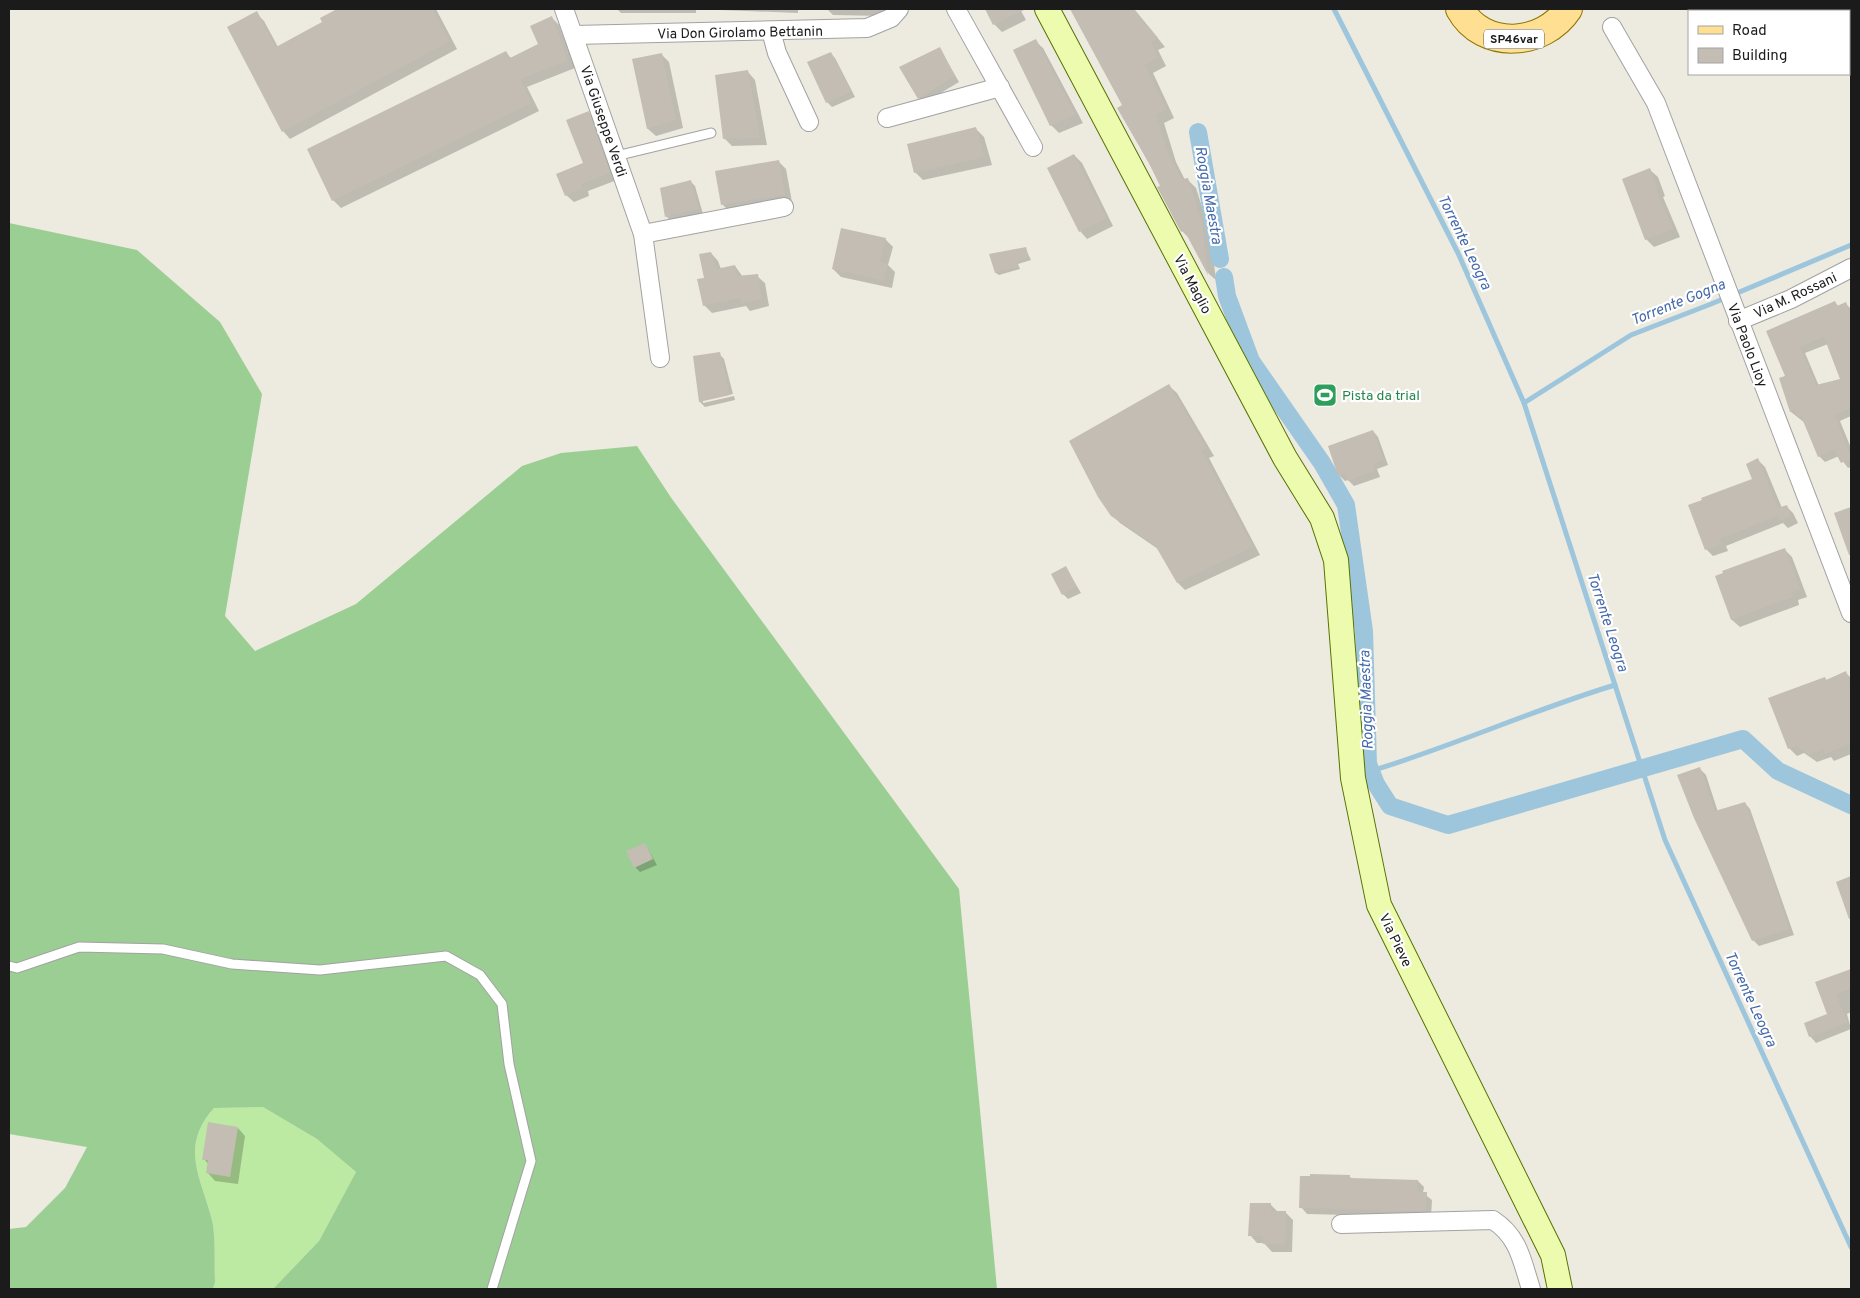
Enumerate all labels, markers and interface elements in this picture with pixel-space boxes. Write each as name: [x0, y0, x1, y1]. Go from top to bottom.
legend: [1688, 10, 1850, 75]
text: Road: [1732, 22, 1767, 41]
street label: Via Don Girolamo Bettanin: [657, 24, 823, 43]
road number: SP46var: [1484, 30, 1544, 48]
text: Building: [1732, 47, 1787, 66]
street label: Via Giuseppe Verdi: [576, 64, 630, 179]
water label: Roggia Maestra: [1190, 145, 1226, 246]
water label: Torrente Leogra: [1432, 192, 1495, 293]
street label: Via Maglio: [1169, 252, 1214, 317]
street label: Via M. Rossani: [1751, 270, 1840, 323]
water label: Torrente Gogna: [1629, 276, 1729, 331]
street label: Via Paolo Lioy: [1723, 301, 1770, 390]
sports icon: Pista da trial: [1312, 382, 1338, 408]
place label: Pista da trial: [1342, 388, 1420, 405]
water label: Torrente Leogra: [1582, 570, 1632, 675]
water label: Roggia Maestra: [1356, 650, 1379, 750]
street label: Via Pieve: [1374, 911, 1415, 970]
water label: Torrente Leogra: [1719, 949, 1780, 1051]

